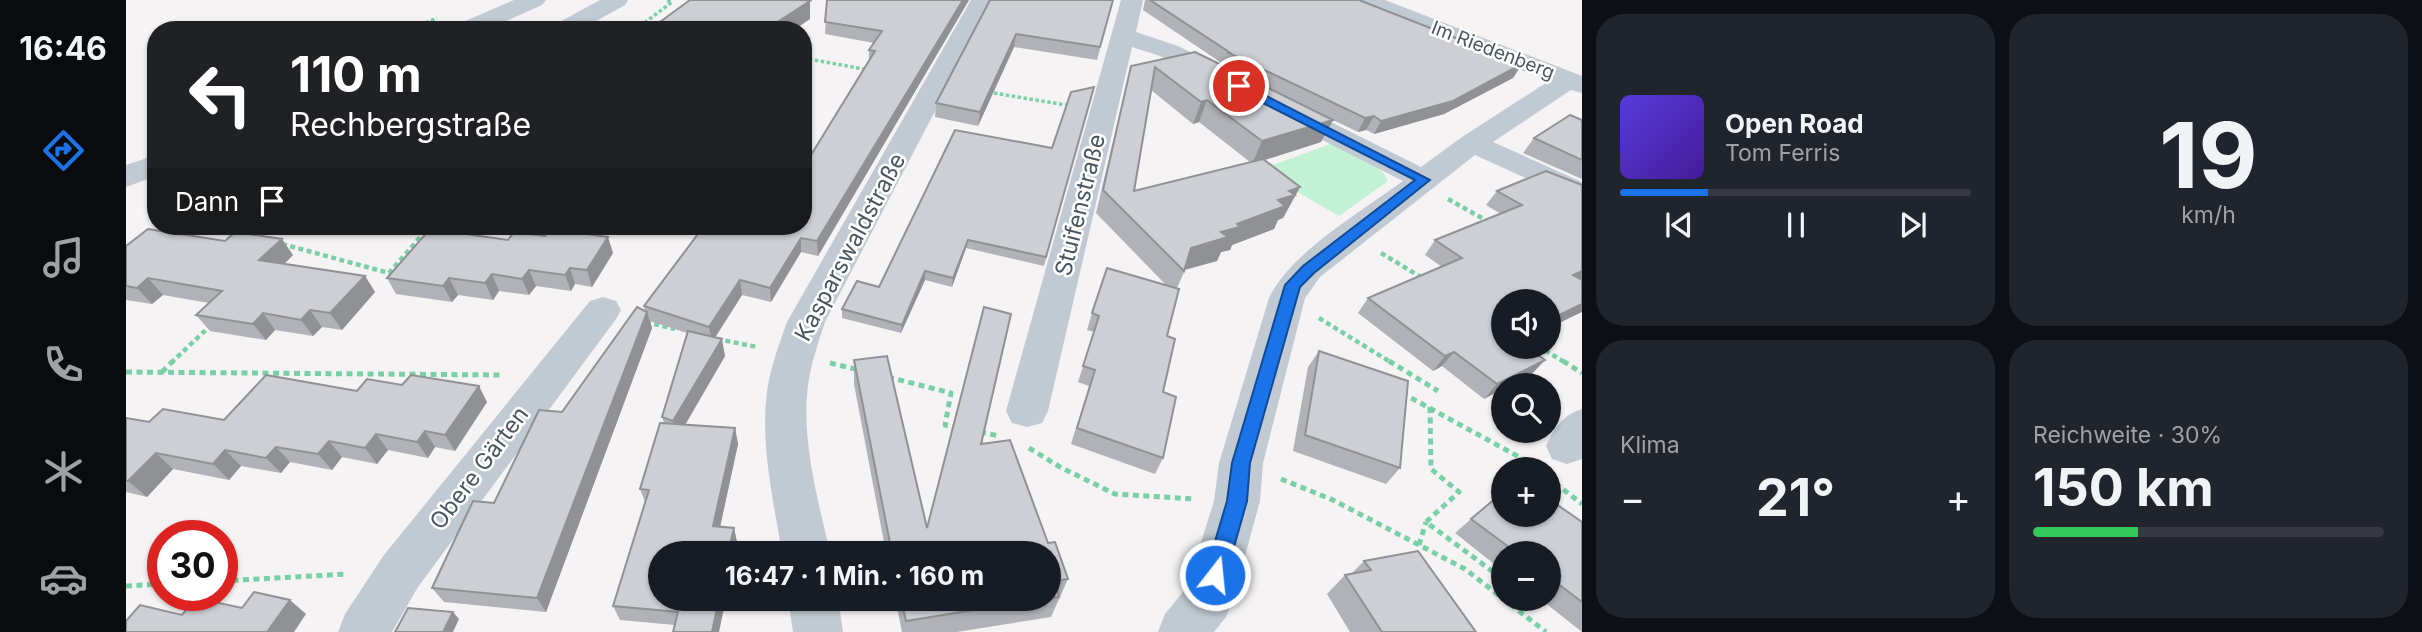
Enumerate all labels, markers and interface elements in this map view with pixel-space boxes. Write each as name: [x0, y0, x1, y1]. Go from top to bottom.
street label: Im Riedenberg: [1428, 16, 1558, 84]
text: 16:46: [19, 29, 107, 68]
text: 110 m: [290, 45, 422, 104]
icon: left: [175, 49, 266, 140]
pin: [1209, 56, 1269, 116]
icon: arrive: [1220, 67, 1258, 105]
text: 19: [2159, 100, 2258, 210]
text: Rechbergstraße: [290, 105, 531, 144]
text: Open Road: [1725, 108, 1864, 139]
icon: directions: [39, 126, 88, 175]
street label: Stuifenstraße: [1049, 131, 1111, 279]
text: Tom Ferris: [1725, 139, 1840, 167]
street label: Kasparswaldstraße: [789, 148, 911, 346]
icon: arrive: [253, 182, 291, 220]
text: Dann: [175, 186, 239, 217]
text: km/h: [2181, 201, 2236, 229]
icon: previous: [1660, 206, 1698, 244]
icon: pause: [1777, 206, 1815, 244]
icon: next: [1894, 206, 1932, 244]
icon: music: [39, 233, 88, 282]
map controls: [1491, 289, 1561, 611]
button: sound: [1491, 289, 1561, 359]
icon: phone: [39, 340, 88, 389]
button: search: [1491, 373, 1561, 443]
street label: Obere Gärten: [424, 401, 534, 535]
text: Reichweite · 30%: [2033, 421, 2222, 449]
text: Klima: [1620, 431, 1680, 459]
icon: climate: [39, 447, 88, 496]
text: 150 km: [2033, 456, 2214, 519]
button: +: [1491, 457, 1561, 527]
text: 21°: [1756, 466, 1835, 529]
text: −: [1620, 475, 1645, 521]
text: +: [1946, 475, 1971, 521]
speed limit sign: 30: [147, 520, 238, 611]
position arrow: [1178, 538, 1252, 612]
button: −: [1491, 541, 1561, 611]
icon: car: [39, 554, 88, 603]
text: 16:47 · 1 Min. · 160 m: [725, 560, 984, 591]

